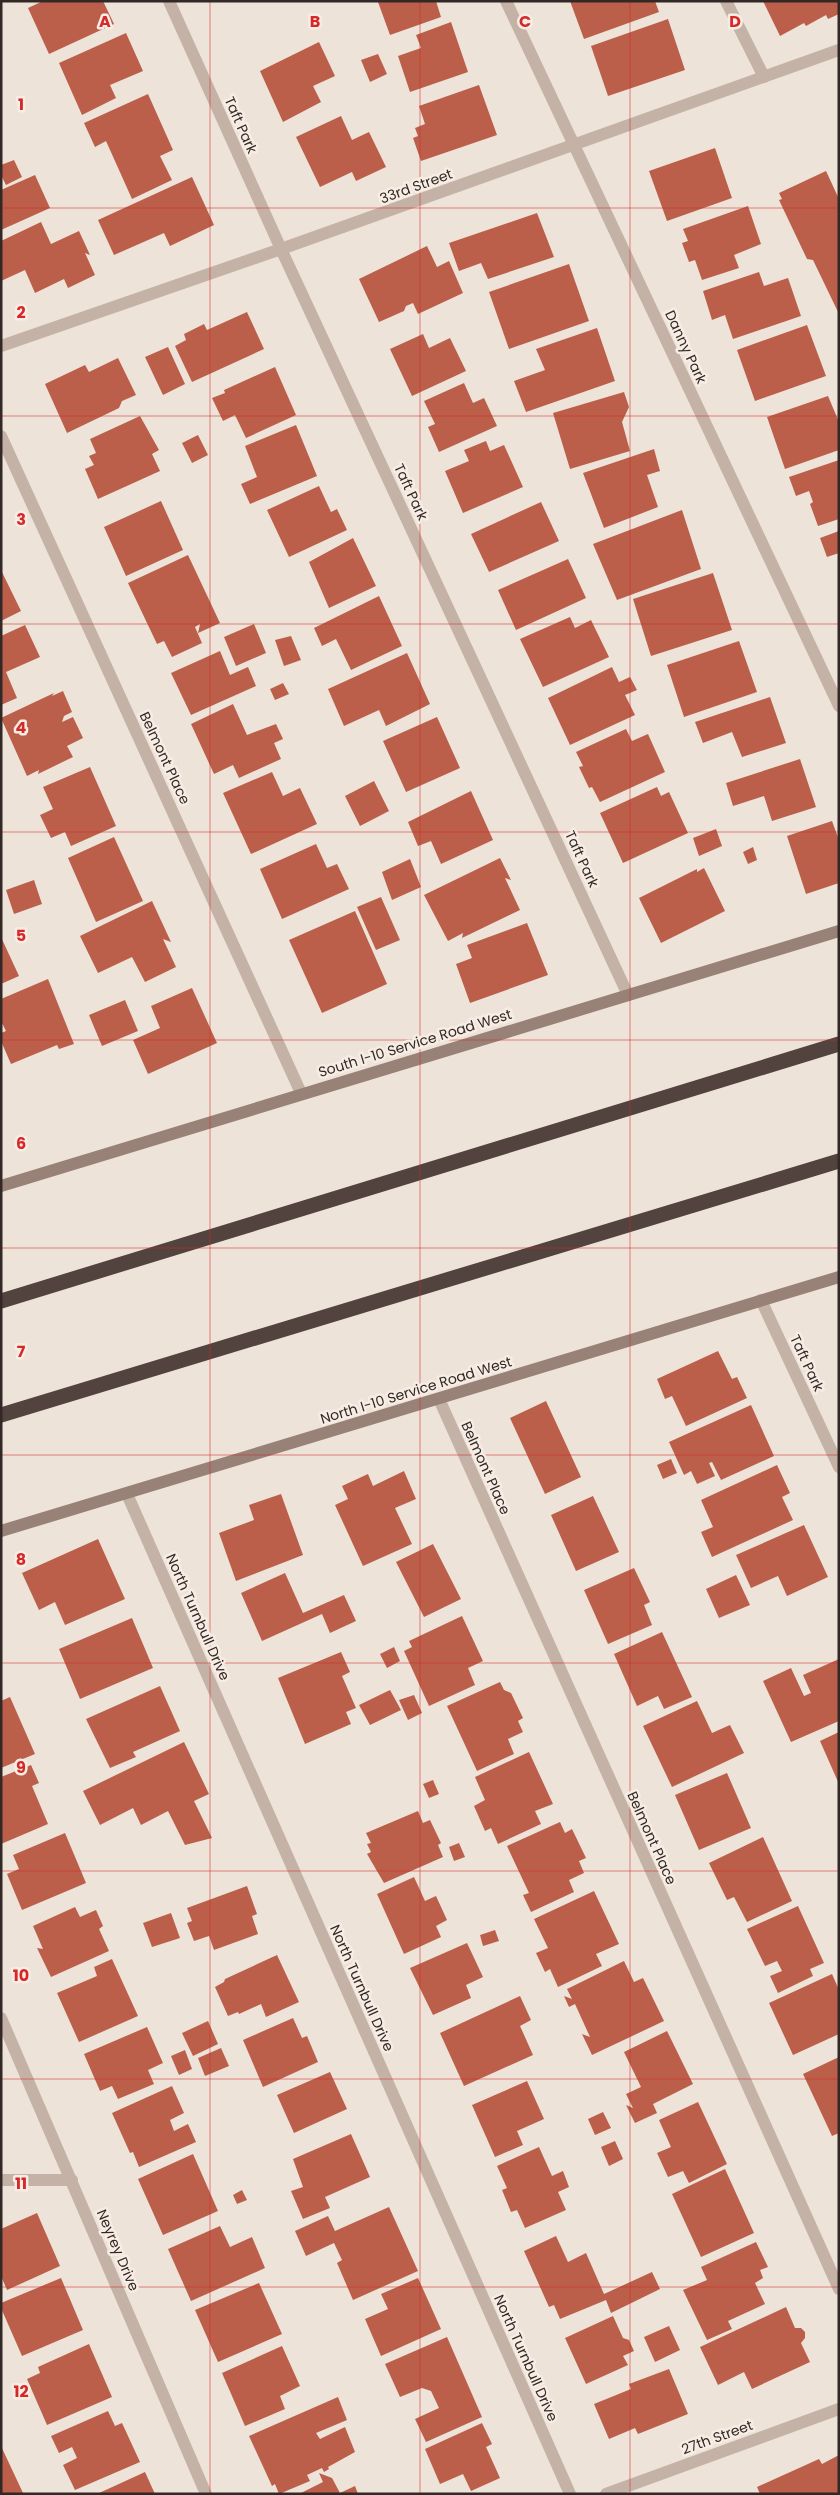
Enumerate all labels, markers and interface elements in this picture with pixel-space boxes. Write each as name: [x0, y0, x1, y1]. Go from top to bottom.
text: A: [99, 10, 111, 33]
text: B: [310, 10, 320, 33]
text: C: [519, 10, 531, 33]
text: D: [729, 10, 741, 33]
text: 1: [18, 93, 24, 116]
street label: Taft Park: [220, 93, 263, 157]
street label: 33rd Street: [377, 164, 455, 208]
text: 2: [16, 301, 26, 324]
street label: Danny Park: [660, 307, 712, 388]
street label: Taft Park: [389, 460, 433, 524]
text: 3: [16, 508, 26, 531]
street label: Belmont Place: [135, 708, 195, 808]
text: 4: [16, 716, 27, 739]
street label: Taft Park: [560, 827, 604, 891]
text: 5: [16, 924, 26, 947]
street label: South I-10 Service Road West: [316, 1004, 514, 1082]
text: 6: [16, 1132, 26, 1155]
street label: Taft Park: [785, 1331, 829, 1395]
text: 7: [17, 1340, 26, 1363]
street label: North I-10 Service Road West: [318, 1351, 514, 1429]
street label: Belmont Place: [457, 1418, 516, 1518]
text: 8: [16, 1548, 26, 1571]
street label: North Turnbull Drive: [161, 1550, 235, 1684]
text: 9: [16, 1756, 26, 1779]
street label: Belmont Place: [623, 1788, 682, 1888]
street label: North Turnbull Drive: [325, 1921, 399, 2055]
text: 10: [13, 1964, 29, 1987]
text: 11: [15, 2172, 27, 2195]
street label: Neyrey Drive: [92, 2206, 144, 2294]
street label: North Turnbull Drive: [489, 2291, 563, 2425]
text: 12: [13, 2380, 29, 2403]
street label: 27th Street: [679, 2415, 755, 2459]

